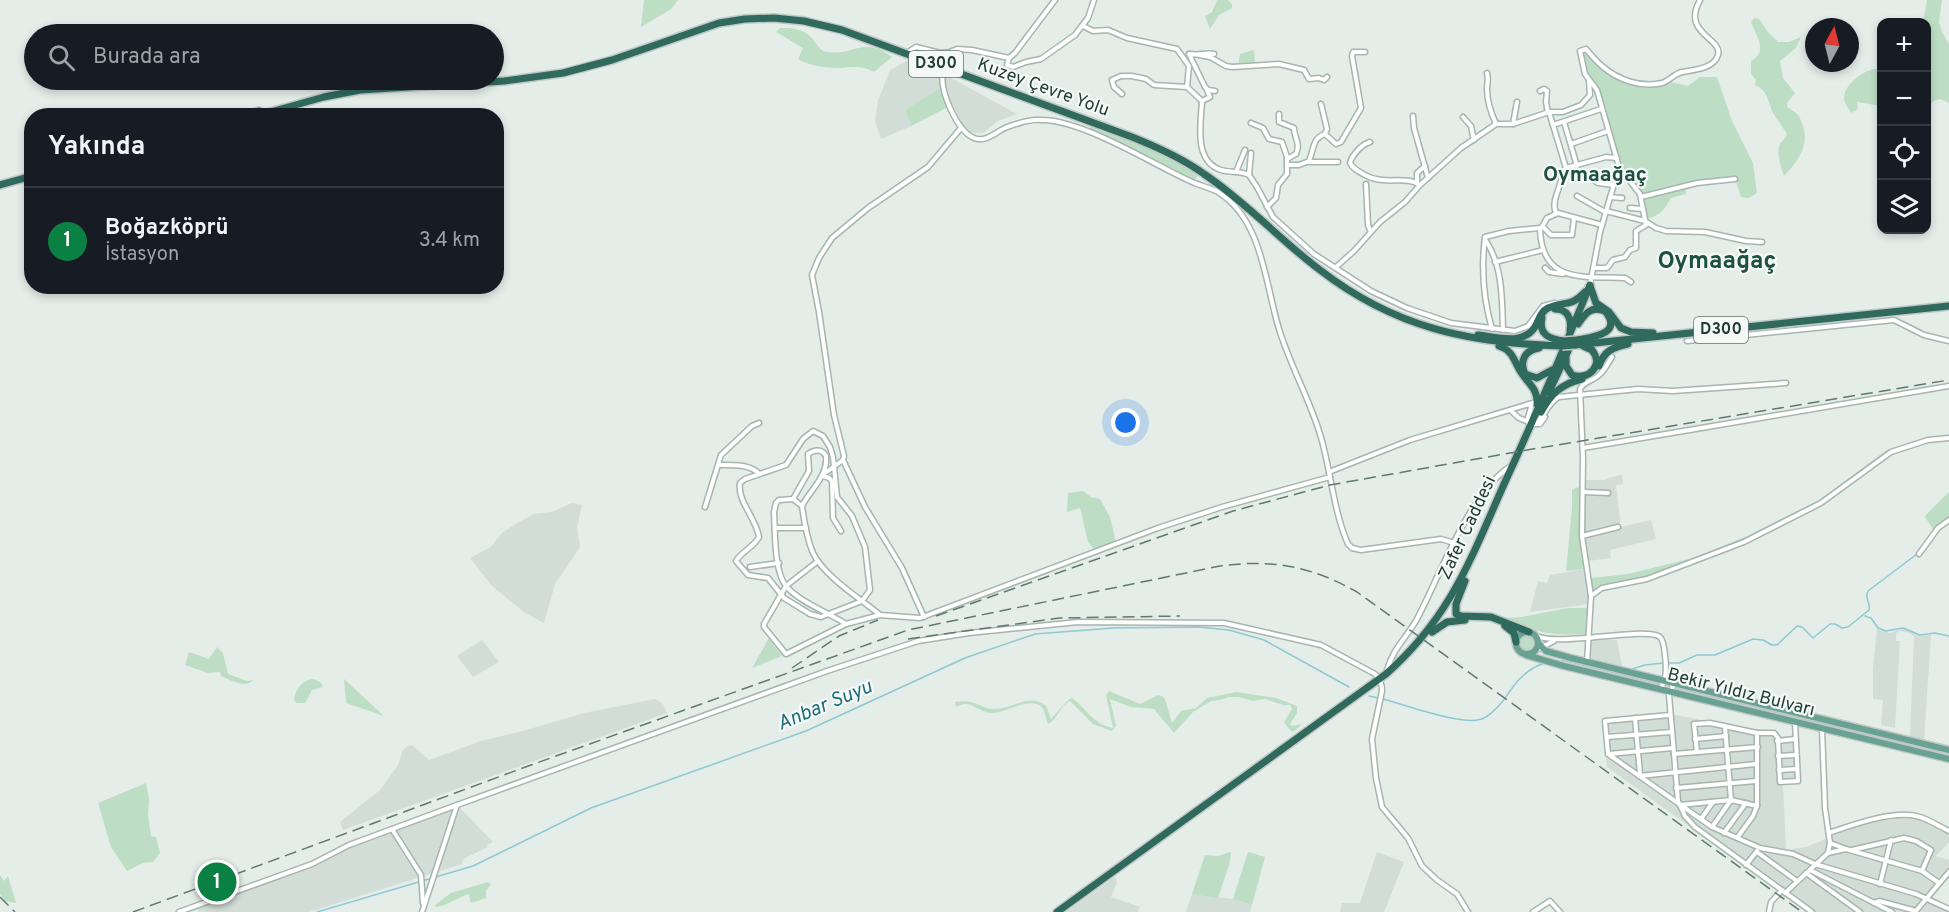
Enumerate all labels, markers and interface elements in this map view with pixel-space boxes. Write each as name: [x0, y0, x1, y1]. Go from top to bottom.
north arrow: [1805, 18, 1859, 72]
map controls: [1877, 18, 1931, 234]
button: +: [1877, 18, 1931, 72]
search box: [24, 24, 504, 90]
icon: search: [45, 41, 78, 74]
text: Burada ara: [93, 44, 201, 71]
road number: D300: [909, 51, 963, 77]
street label: Kuzey Çevre Yolu: [974, 53, 1112, 123]
button: −: [1877, 72, 1931, 126]
button: locate: [1877, 126, 1931, 180]
text: Yakında: [48, 131, 145, 164]
district label: Oymaağaç: [1543, 162, 1647, 189]
button: layers: [1877, 180, 1931, 234]
text: Boğazköprü: [105, 215, 229, 242]
text: 1: [64, 228, 72, 254]
text: 3.4 km: [419, 228, 480, 254]
text: İstasyon: [105, 242, 179, 268]
district label: Oymaağaç: [1658, 247, 1776, 277]
road number: D300: [1694, 317, 1748, 343]
your location: [1111, 408, 1140, 437]
street label: Zafer Caddesi: [1434, 472, 1502, 584]
street label: Bekir Yıldız Bulvarı: [1665, 664, 1817, 722]
water label: Anbar Suyu: [774, 674, 877, 738]
pin: 1: [198, 860, 236, 904]

